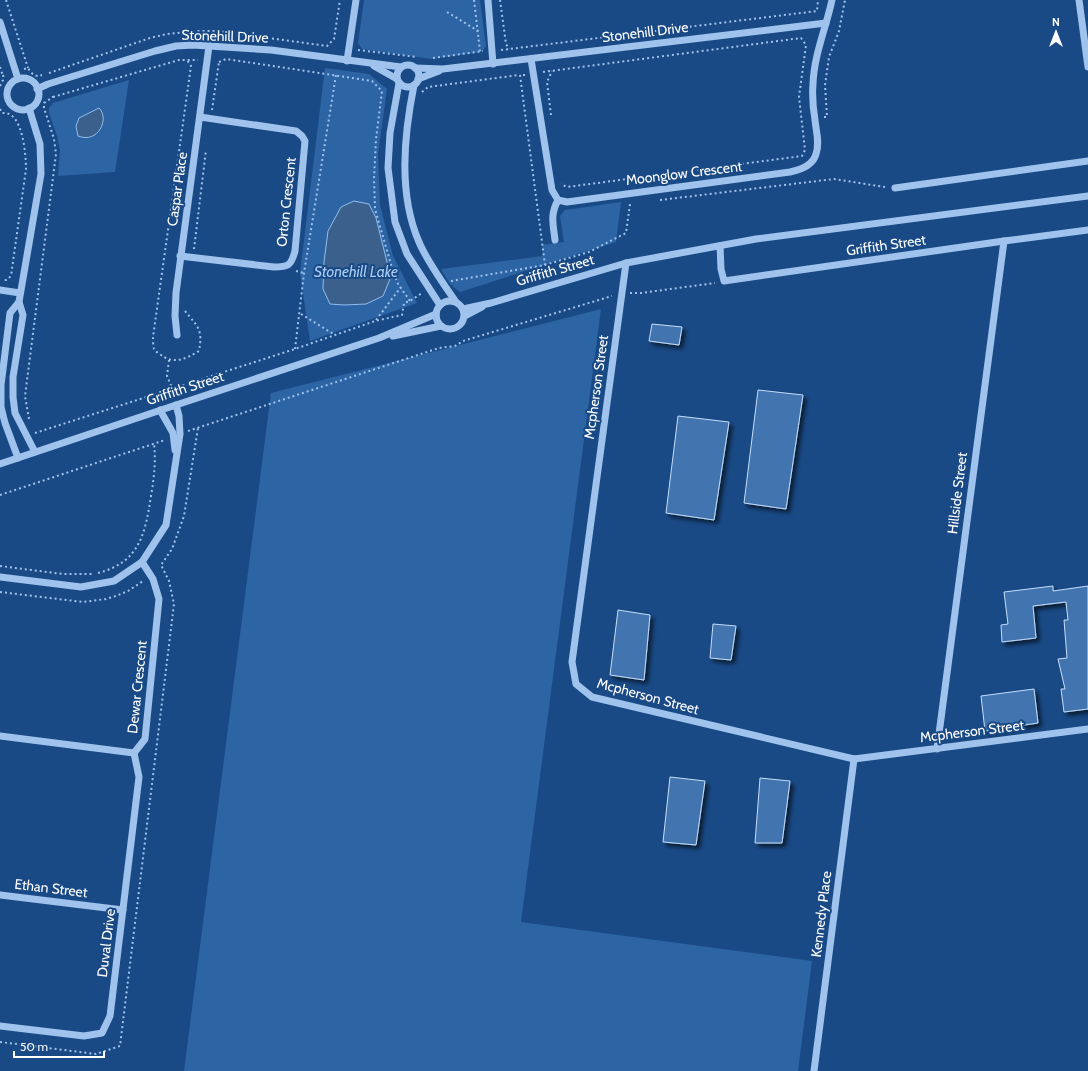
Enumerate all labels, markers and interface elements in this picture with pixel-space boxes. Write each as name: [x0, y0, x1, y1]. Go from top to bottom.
north arrow: [1036, 12, 1076, 52]
text: N: [1052, 15, 1060, 29]
street label: Stonehill Drive: [601, 18, 689, 46]
street label: Stonehill Drive: [181, 25, 269, 47]
street label: Caspar Place: [163, 151, 191, 227]
street label: Orton Crescent: [272, 156, 300, 248]
street label: Moonglow Crescent: [625, 157, 744, 189]
street label: Griffith Street: [845, 230, 927, 260]
street label: Griffith Street: [514, 250, 596, 290]
water label: Stonehill Lake: [314, 263, 398, 281]
street label: Mcpherson Street: [580, 333, 612, 440]
street label: Griffith Street: [144, 367, 226, 409]
street label: Hillside Street: [943, 451, 971, 535]
street label: Dewar Crescent: [123, 639, 151, 734]
street label: Mcpherson Street: [595, 674, 701, 718]
street label: Mcpherson Street: [919, 716, 1025, 746]
street label: Kennedy Place: [807, 870, 835, 958]
street label: Ethan Street: [13, 875, 89, 901]
street label: Duval Drive: [93, 908, 119, 978]
scale bar: [14, 1033, 104, 1059]
text: 50 m: [20, 1039, 48, 1054]

